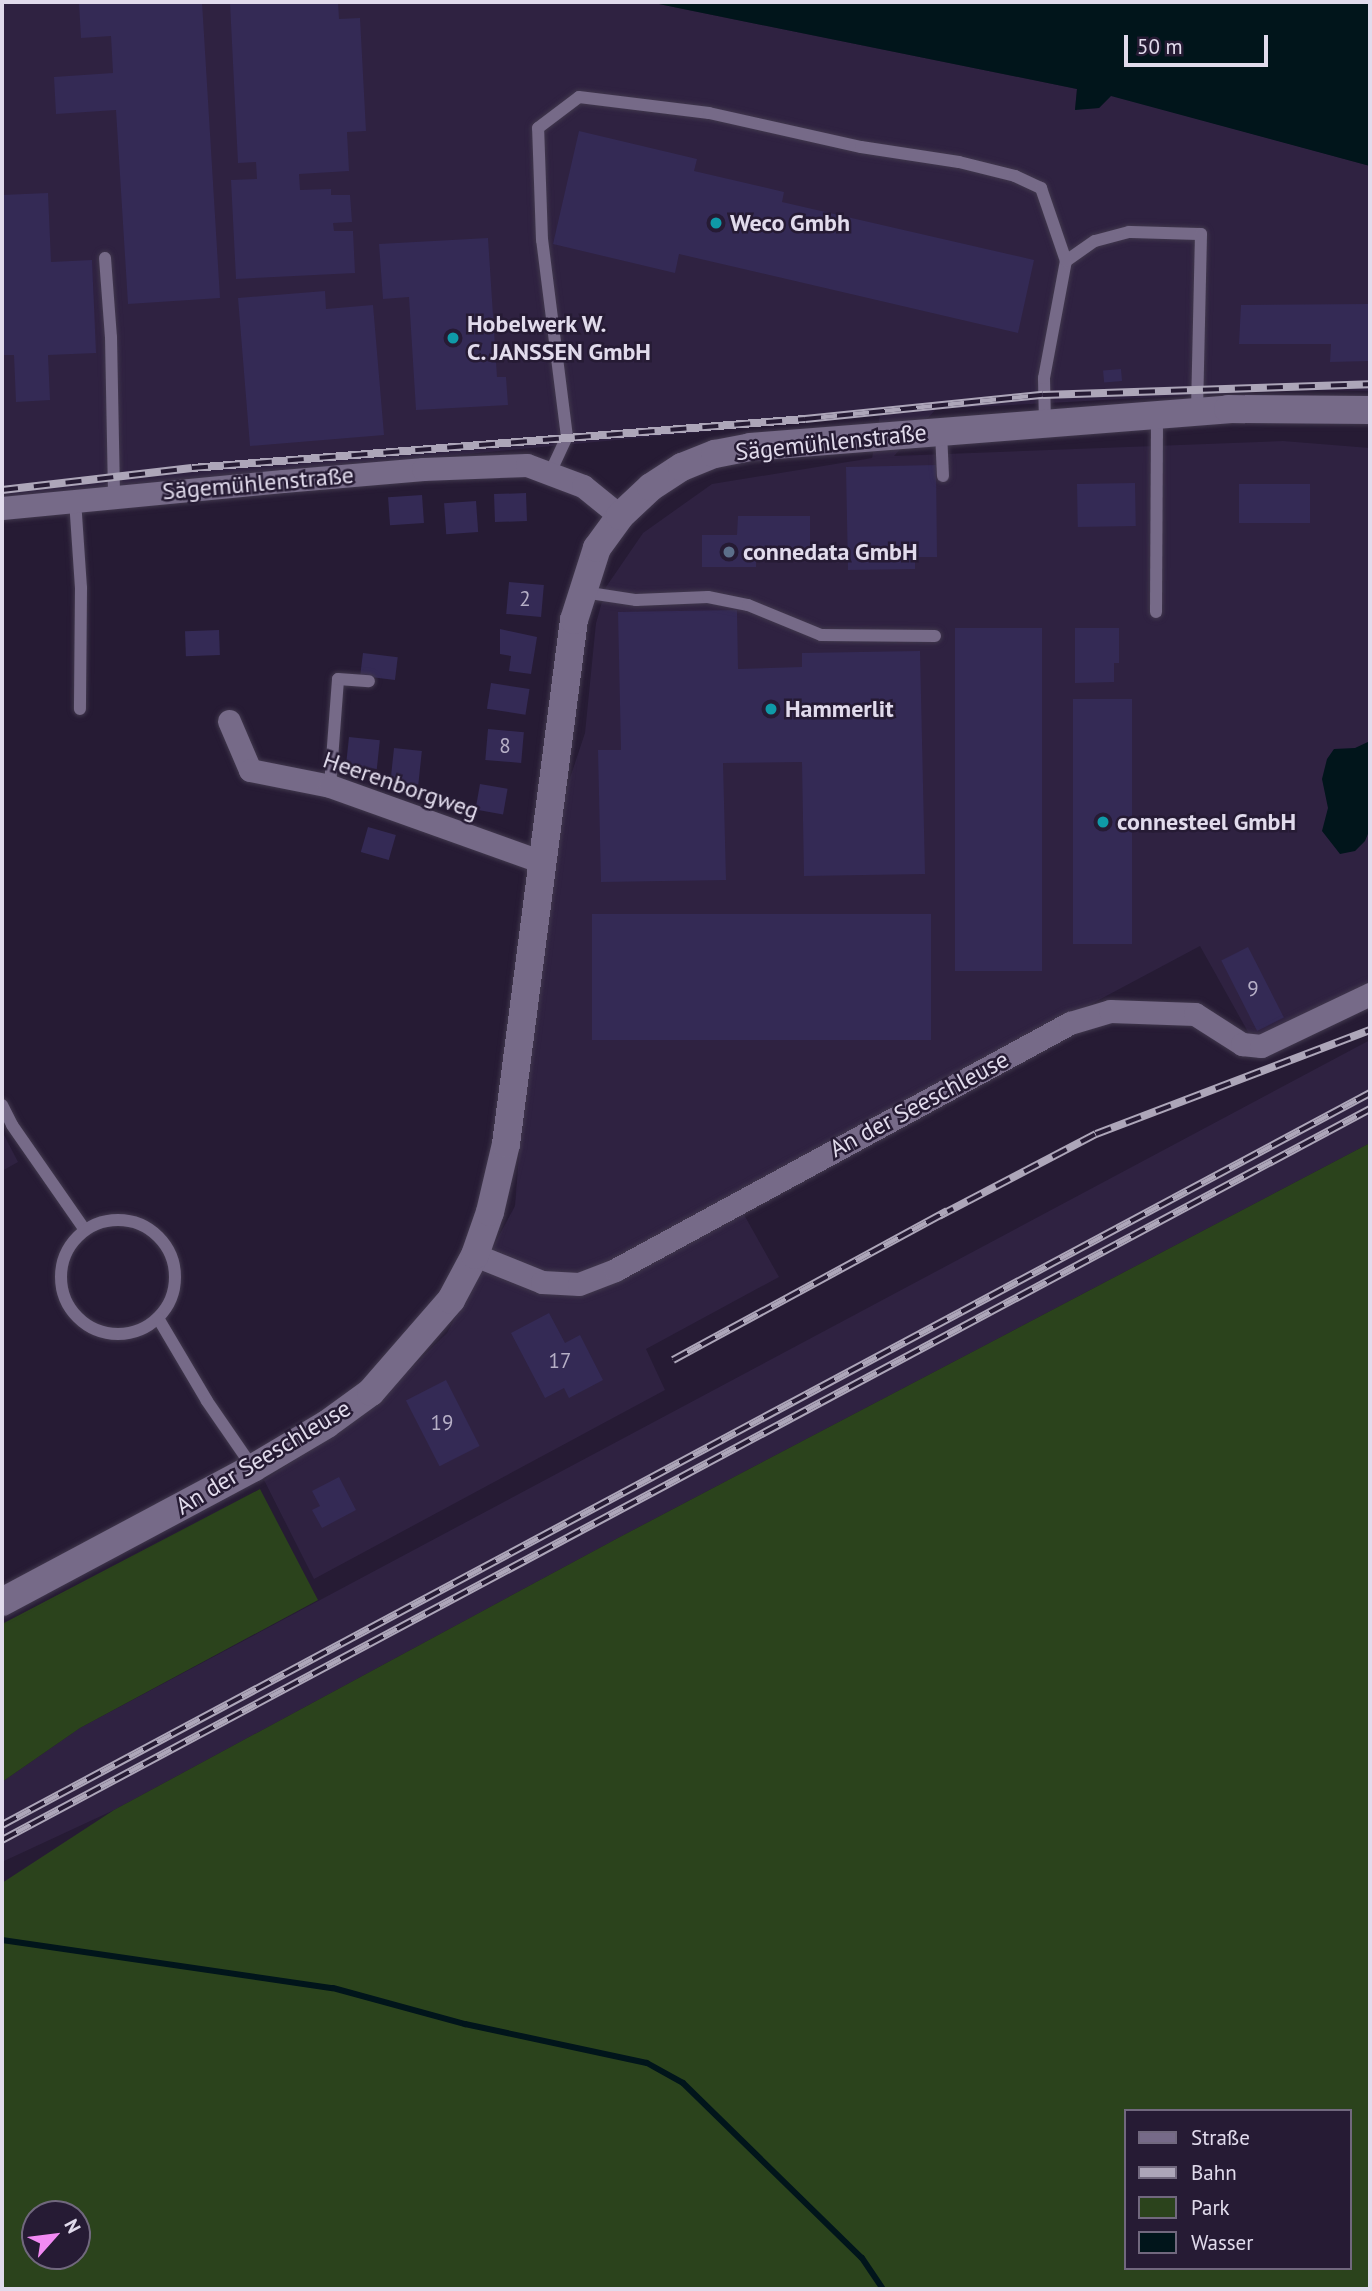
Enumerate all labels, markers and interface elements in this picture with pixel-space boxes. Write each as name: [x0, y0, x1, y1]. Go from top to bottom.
scale bar: [1127, 21, 1270, 65]
text: 50 m: [1137, 33, 1183, 60]
place label: Weco Gmbh: [730, 209, 850, 237]
marker: Weco Gmbh: [708, 215, 724, 231]
place label: Hobelwerk W. C. JANSSEN GmbH: [467, 310, 653, 366]
marker: Hobelwerk W. C. JANSSEN GmbH: [445, 330, 461, 346]
street label: Sägemühlenstraße: [734, 418, 928, 466]
street label: Sägemühlenstraße: [161, 460, 355, 506]
place label: connedata GmbH: [743, 538, 918, 566]
marker: connedata GmbH: [721, 544, 737, 560]
house number: 2: [519, 586, 531, 612]
place label: Hammerlit: [785, 695, 894, 723]
marker: Hammerlit: [763, 701, 779, 717]
house number: 8: [499, 733, 511, 759]
street label: Heerenborgweg: [319, 745, 483, 825]
place label: connesteel GmbH: [1117, 808, 1296, 836]
marker: connesteel GmbH: [1095, 814, 1111, 830]
house number: 9: [1247, 976, 1259, 1002]
street label: An der Seeschleuse: [825, 1045, 1013, 1163]
house number: 17: [549, 1348, 571, 1374]
street label: An der Seeschleuse: [170, 1394, 356, 1520]
house number: 19: [431, 1410, 453, 1436]
legend: [1124, 2109, 1351, 2270]
text: Straße: [1191, 2124, 1250, 2151]
text: Bahn: [1191, 2159, 1237, 2186]
text: Park: [1191, 2194, 1230, 2221]
north arrow: [21, 2200, 91, 2270]
text: N: [59, 2215, 86, 2237]
text: Wasser: [1191, 2229, 1253, 2256]

